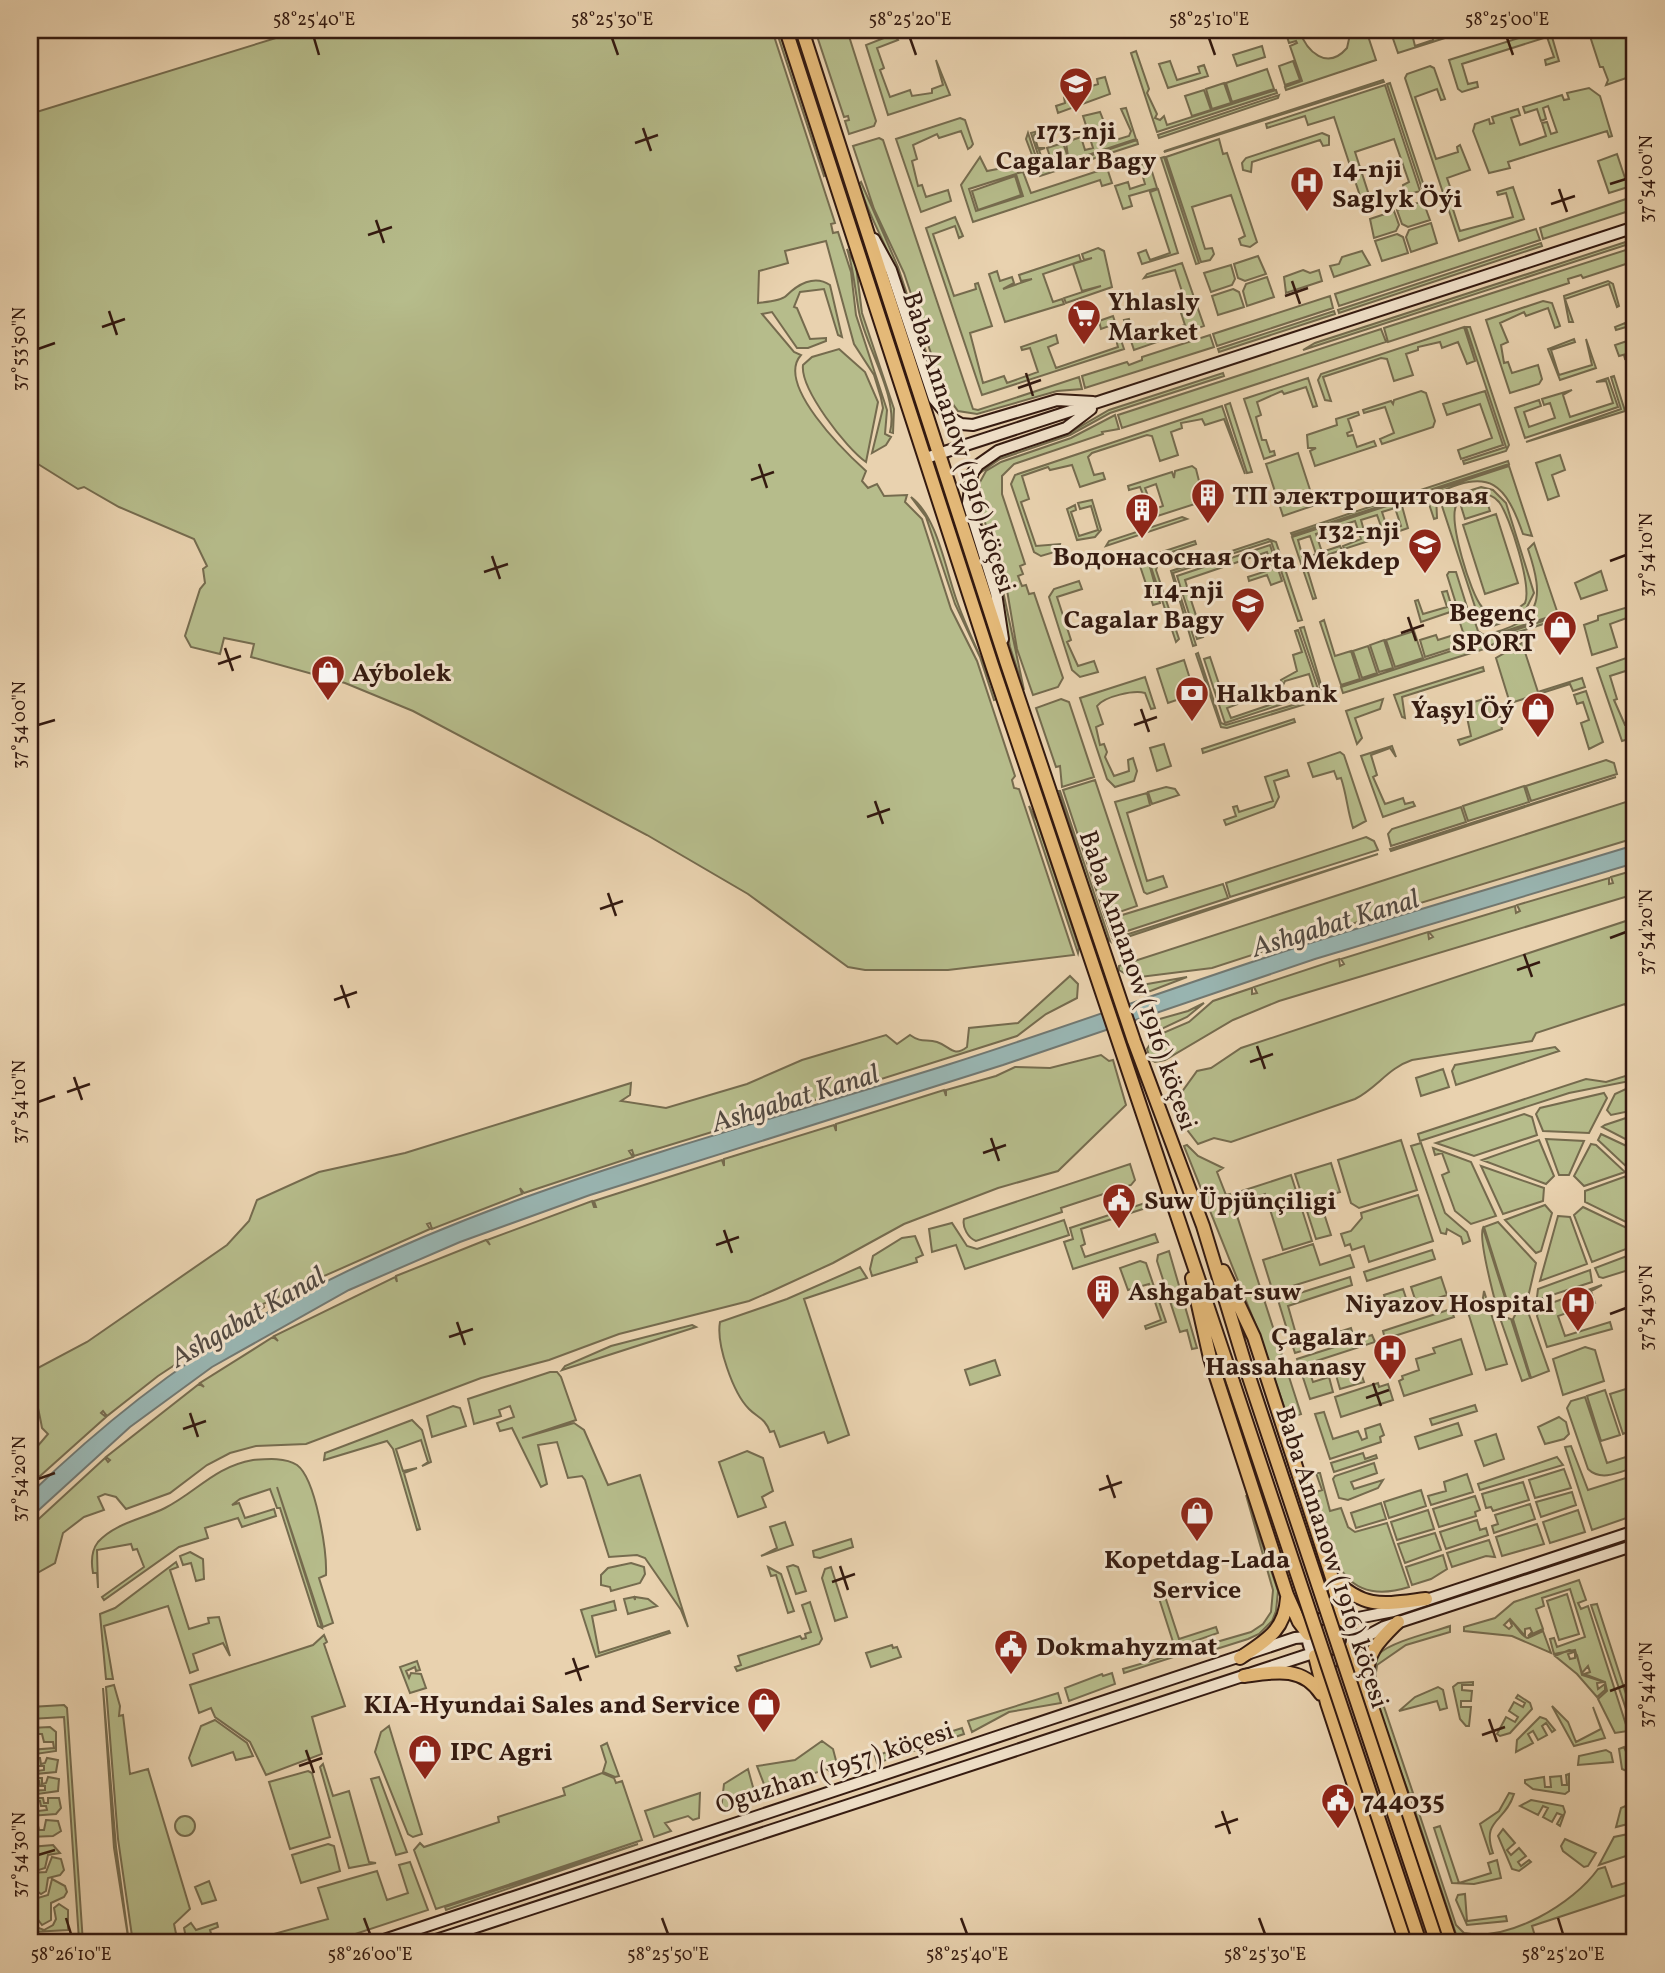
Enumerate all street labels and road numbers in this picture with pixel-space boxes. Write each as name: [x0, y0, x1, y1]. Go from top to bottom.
street label: Baba Annanow (1916) köçesi: [892, 287, 1024, 598]
street label: Baba Annanow (1916) köçesi: [1069, 826, 1205, 1135]
street label: Baba Annanow (1916) köçesi: [1265, 1402, 1397, 1713]
street label: Oguzhan (1957) köçesi: [711, 1713, 958, 1824]

